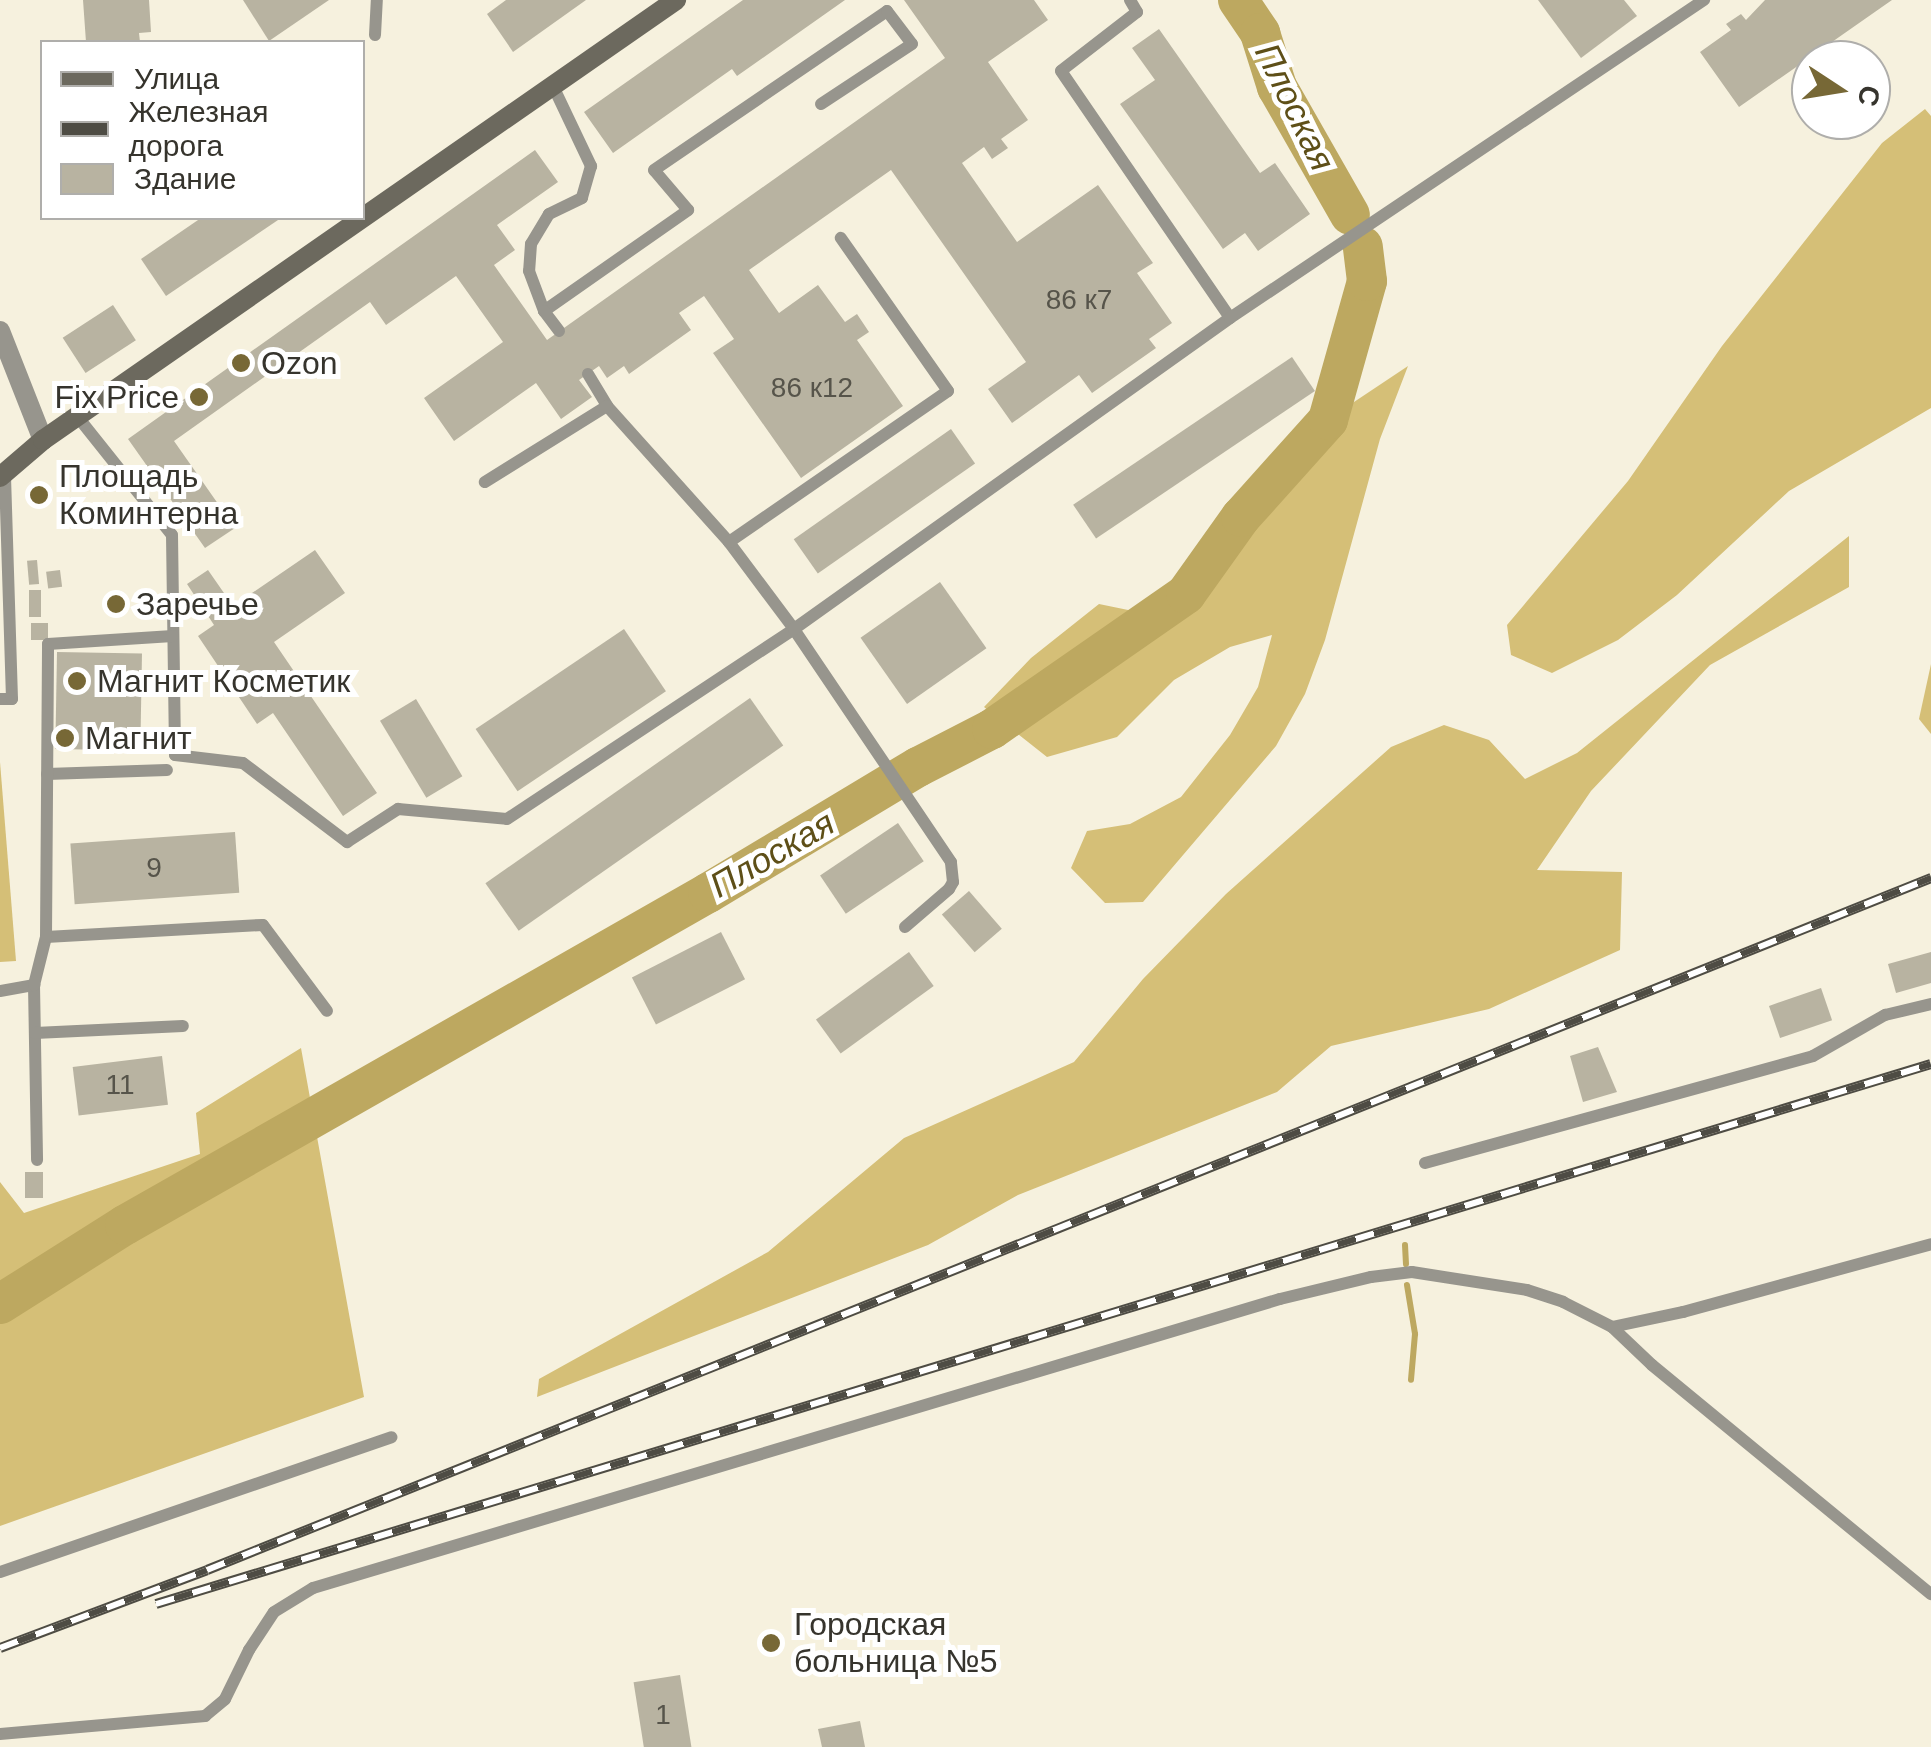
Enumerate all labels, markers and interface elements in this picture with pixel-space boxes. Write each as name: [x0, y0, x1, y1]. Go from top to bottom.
water label: Плоская: [1246, 36, 1344, 178]
legend: [40, 40, 365, 220]
north arrow: [1791, 40, 1891, 140]
text: Улица: [134, 62, 219, 95]
text: С: [1852, 83, 1886, 109]
text: Железная дорога: [129, 95, 268, 162]
text: Здание: [134, 162, 236, 195]
house number: 86 к7: [1046, 283, 1112, 317]
place label: Ozon: [261, 344, 337, 382]
marker: Ozon: [230, 352, 252, 374]
house number: 86 к12: [771, 371, 853, 405]
place label: Fix Price: [55, 378, 179, 416]
marker: Fix Price: [188, 386, 210, 408]
place label: Площадь Коминтерна: [59, 458, 238, 533]
marker: Площадь Коминтерна: [28, 484, 50, 506]
place label: Заречье: [136, 585, 259, 623]
marker: Заречье: [105, 593, 127, 615]
place label: Магнит Косметик: [97, 662, 350, 700]
marker: Магнит Косметик: [66, 670, 88, 692]
place label: Магнит: [85, 719, 192, 757]
marker: Магнит: [54, 727, 76, 749]
water label: Плоская: [702, 802, 842, 906]
house number: 9: [146, 851, 162, 885]
house number: 11: [105, 1068, 135, 1102]
place label: Городская больница №5: [794, 1606, 997, 1681]
marker: Городская больница №5: [758, 1630, 784, 1656]
house number: 1: [655, 1698, 671, 1732]

